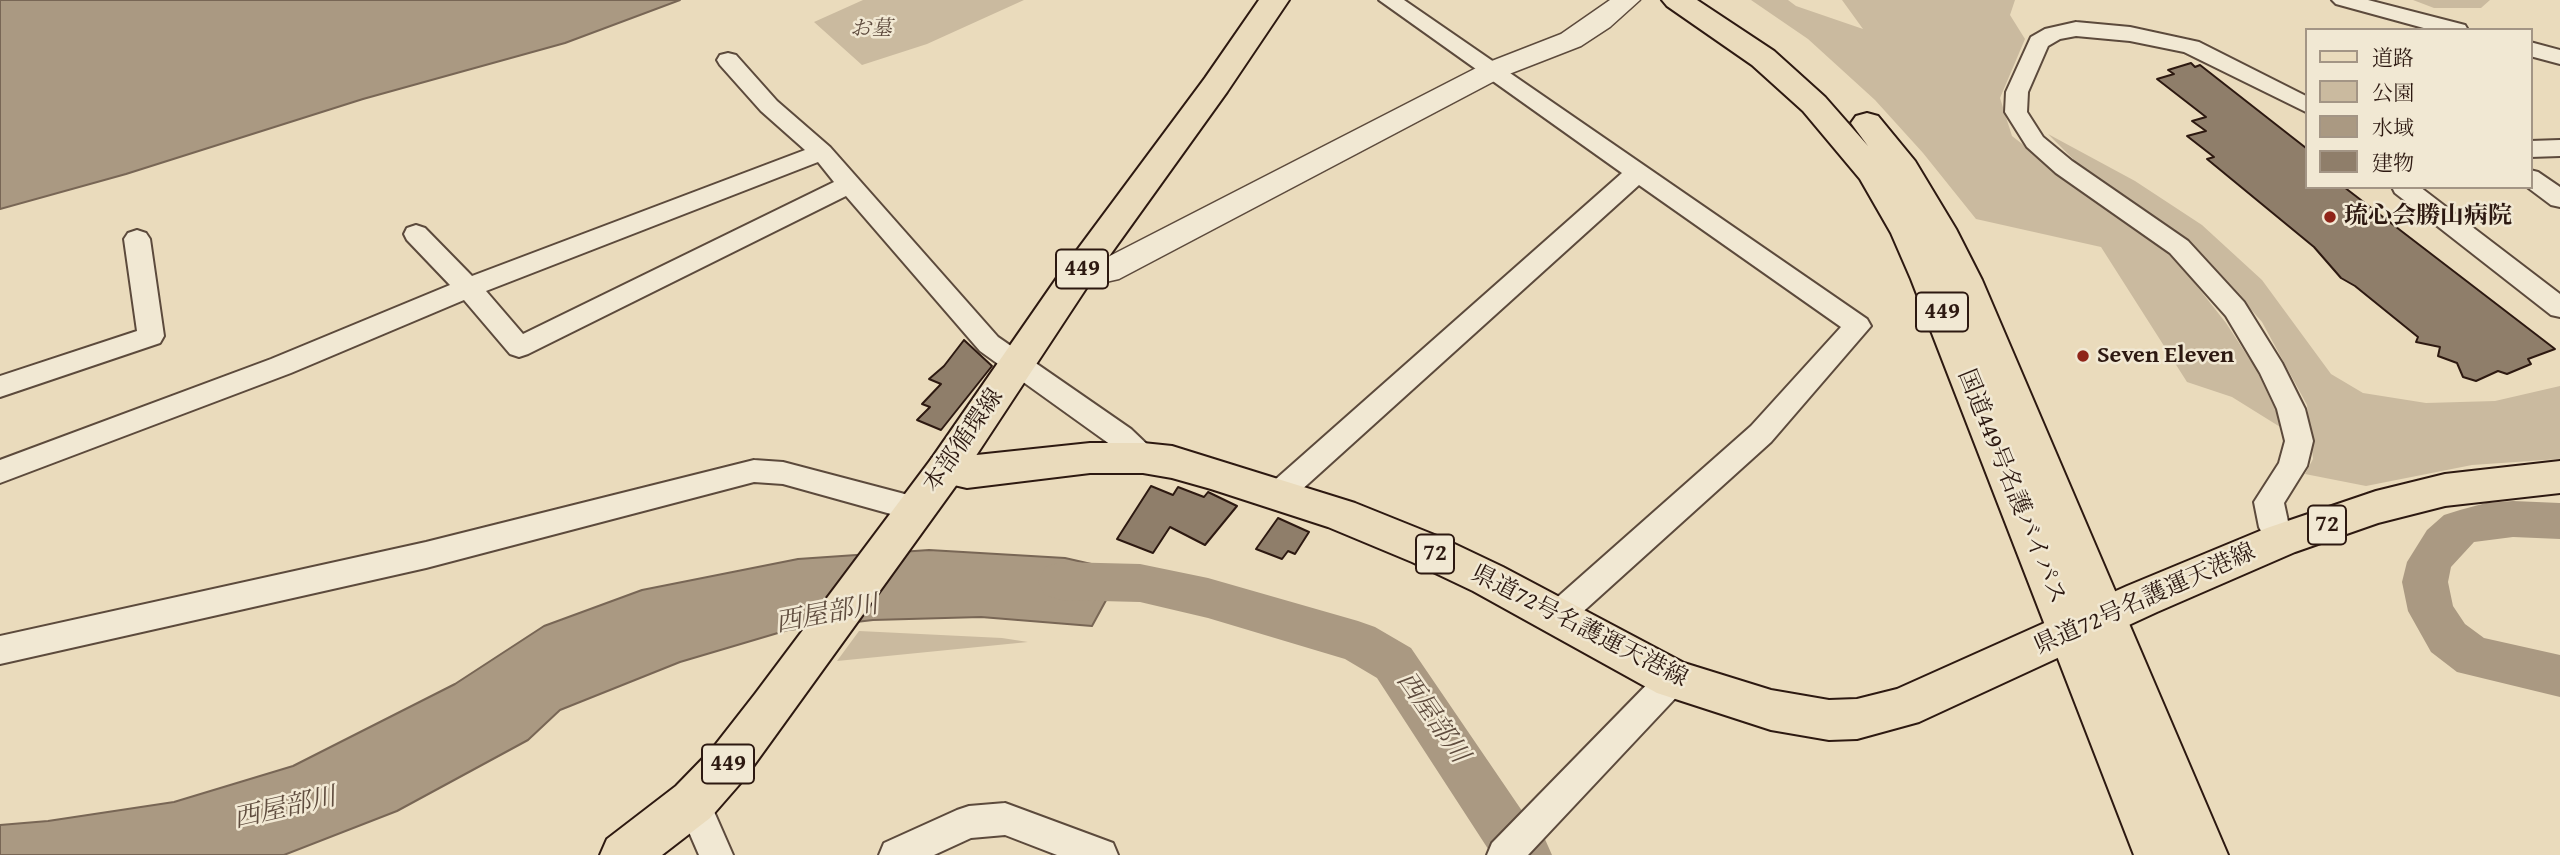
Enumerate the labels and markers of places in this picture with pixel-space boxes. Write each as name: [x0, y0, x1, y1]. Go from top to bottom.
place label: 琉心会勝山病院: [2344, 203, 2512, 231]
marker: 琉心会勝山病院: [2322, 209, 2338, 225]
place label: Seven Eleven: [2097, 342, 2234, 370]
marker: Seven Eleven: [2075, 348, 2091, 364]

